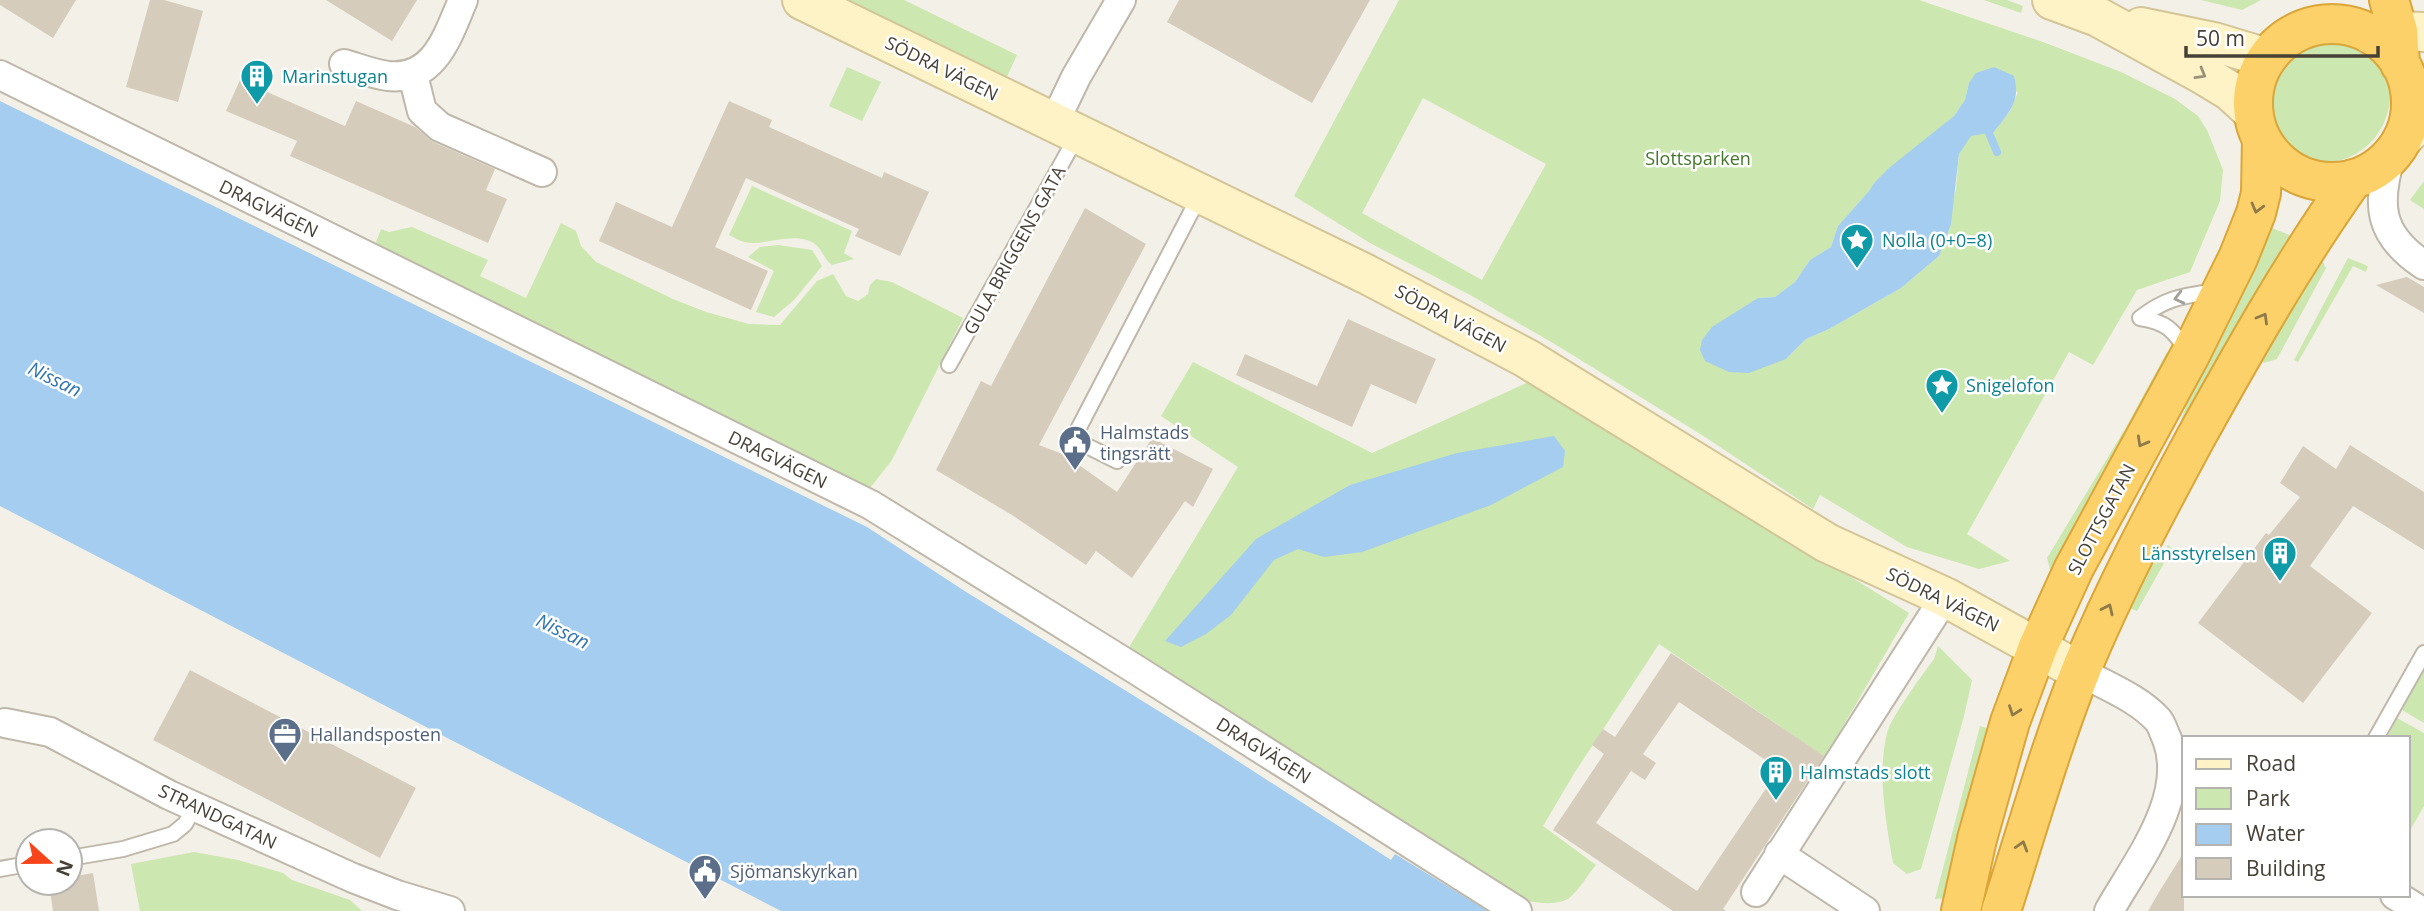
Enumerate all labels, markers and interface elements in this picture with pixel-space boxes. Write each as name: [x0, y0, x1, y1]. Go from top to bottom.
scale bar: [2186, 14, 2378, 58]
text: 50 m: [2196, 24, 2245, 52]
street label: SÖDRA VÄGEN: [882, 30, 1002, 106]
building icon: Marinstugan: [238, 57, 276, 106]
place label: Marinstugan: [282, 64, 388, 88]
one-way arrow: [2194, 66, 2206, 79]
park label: Slottsparken: [1645, 146, 1751, 170]
street label: GULA BRIGGENS GATA: [958, 161, 1071, 339]
street label: DRAGVÄGEN: [215, 174, 323, 242]
one-way arrow: [2251, 201, 2265, 213]
place icon: Nolla (0+0=8): [1838, 221, 1876, 270]
place label: Nolla (0+0=8): [1882, 228, 1992, 252]
street label: SÖDRA VÄGEN: [1391, 279, 1511, 357]
one-way arrow: [2173, 290, 2185, 304]
one-way arrow: [2255, 312, 2268, 325]
water label: Nissan: [24, 355, 86, 403]
place icon: Snigelofon: [1923, 366, 1961, 415]
place label: Snigelofon: [1966, 373, 2055, 397]
place label: Halmstads tingsrätt: [1100, 420, 1189, 465]
public building icon: Halmstads tingsrätt: [1056, 423, 1094, 472]
street label: DRAGVÄGEN: [724, 425, 832, 493]
one-way arrow: [2137, 435, 2150, 448]
street label: SLOTTSGATAN: [2062, 459, 2140, 579]
building icon: Länsstyrelsen: [2261, 534, 2299, 583]
place label: Länsstyrelsen: [2141, 541, 2256, 565]
street label: SÖDRA VÄGEN: [1883, 561, 2003, 637]
one-way arrow: [2100, 604, 2114, 616]
water label: Nissan: [532, 607, 594, 655]
one-way arrow: [2008, 705, 2022, 717]
street label: DRAGVÄGEN: [1212, 711, 1316, 789]
office icon: Hallandsposten: [266, 715, 304, 764]
place label: Hallandsposten: [310, 722, 441, 746]
legend: [2182, 736, 2410, 897]
text: Road: [2246, 749, 2296, 777]
building icon: Halmstads slott: [1757, 753, 1795, 802]
place label: Halmstads slott: [1800, 760, 1931, 784]
street label: STRANDGATAN: [155, 778, 281, 854]
text: Park: [2246, 784, 2290, 812]
text: Water: [2246, 819, 2305, 847]
north arrow: [14, 827, 84, 897]
one-way arrow: [2014, 840, 2028, 853]
public building icon: Sjömanskyrkan: [686, 852, 724, 901]
text: Building: [2246, 854, 2325, 882]
text: N: [50, 856, 80, 880]
place label: Sjömanskyrkan: [730, 859, 858, 883]

